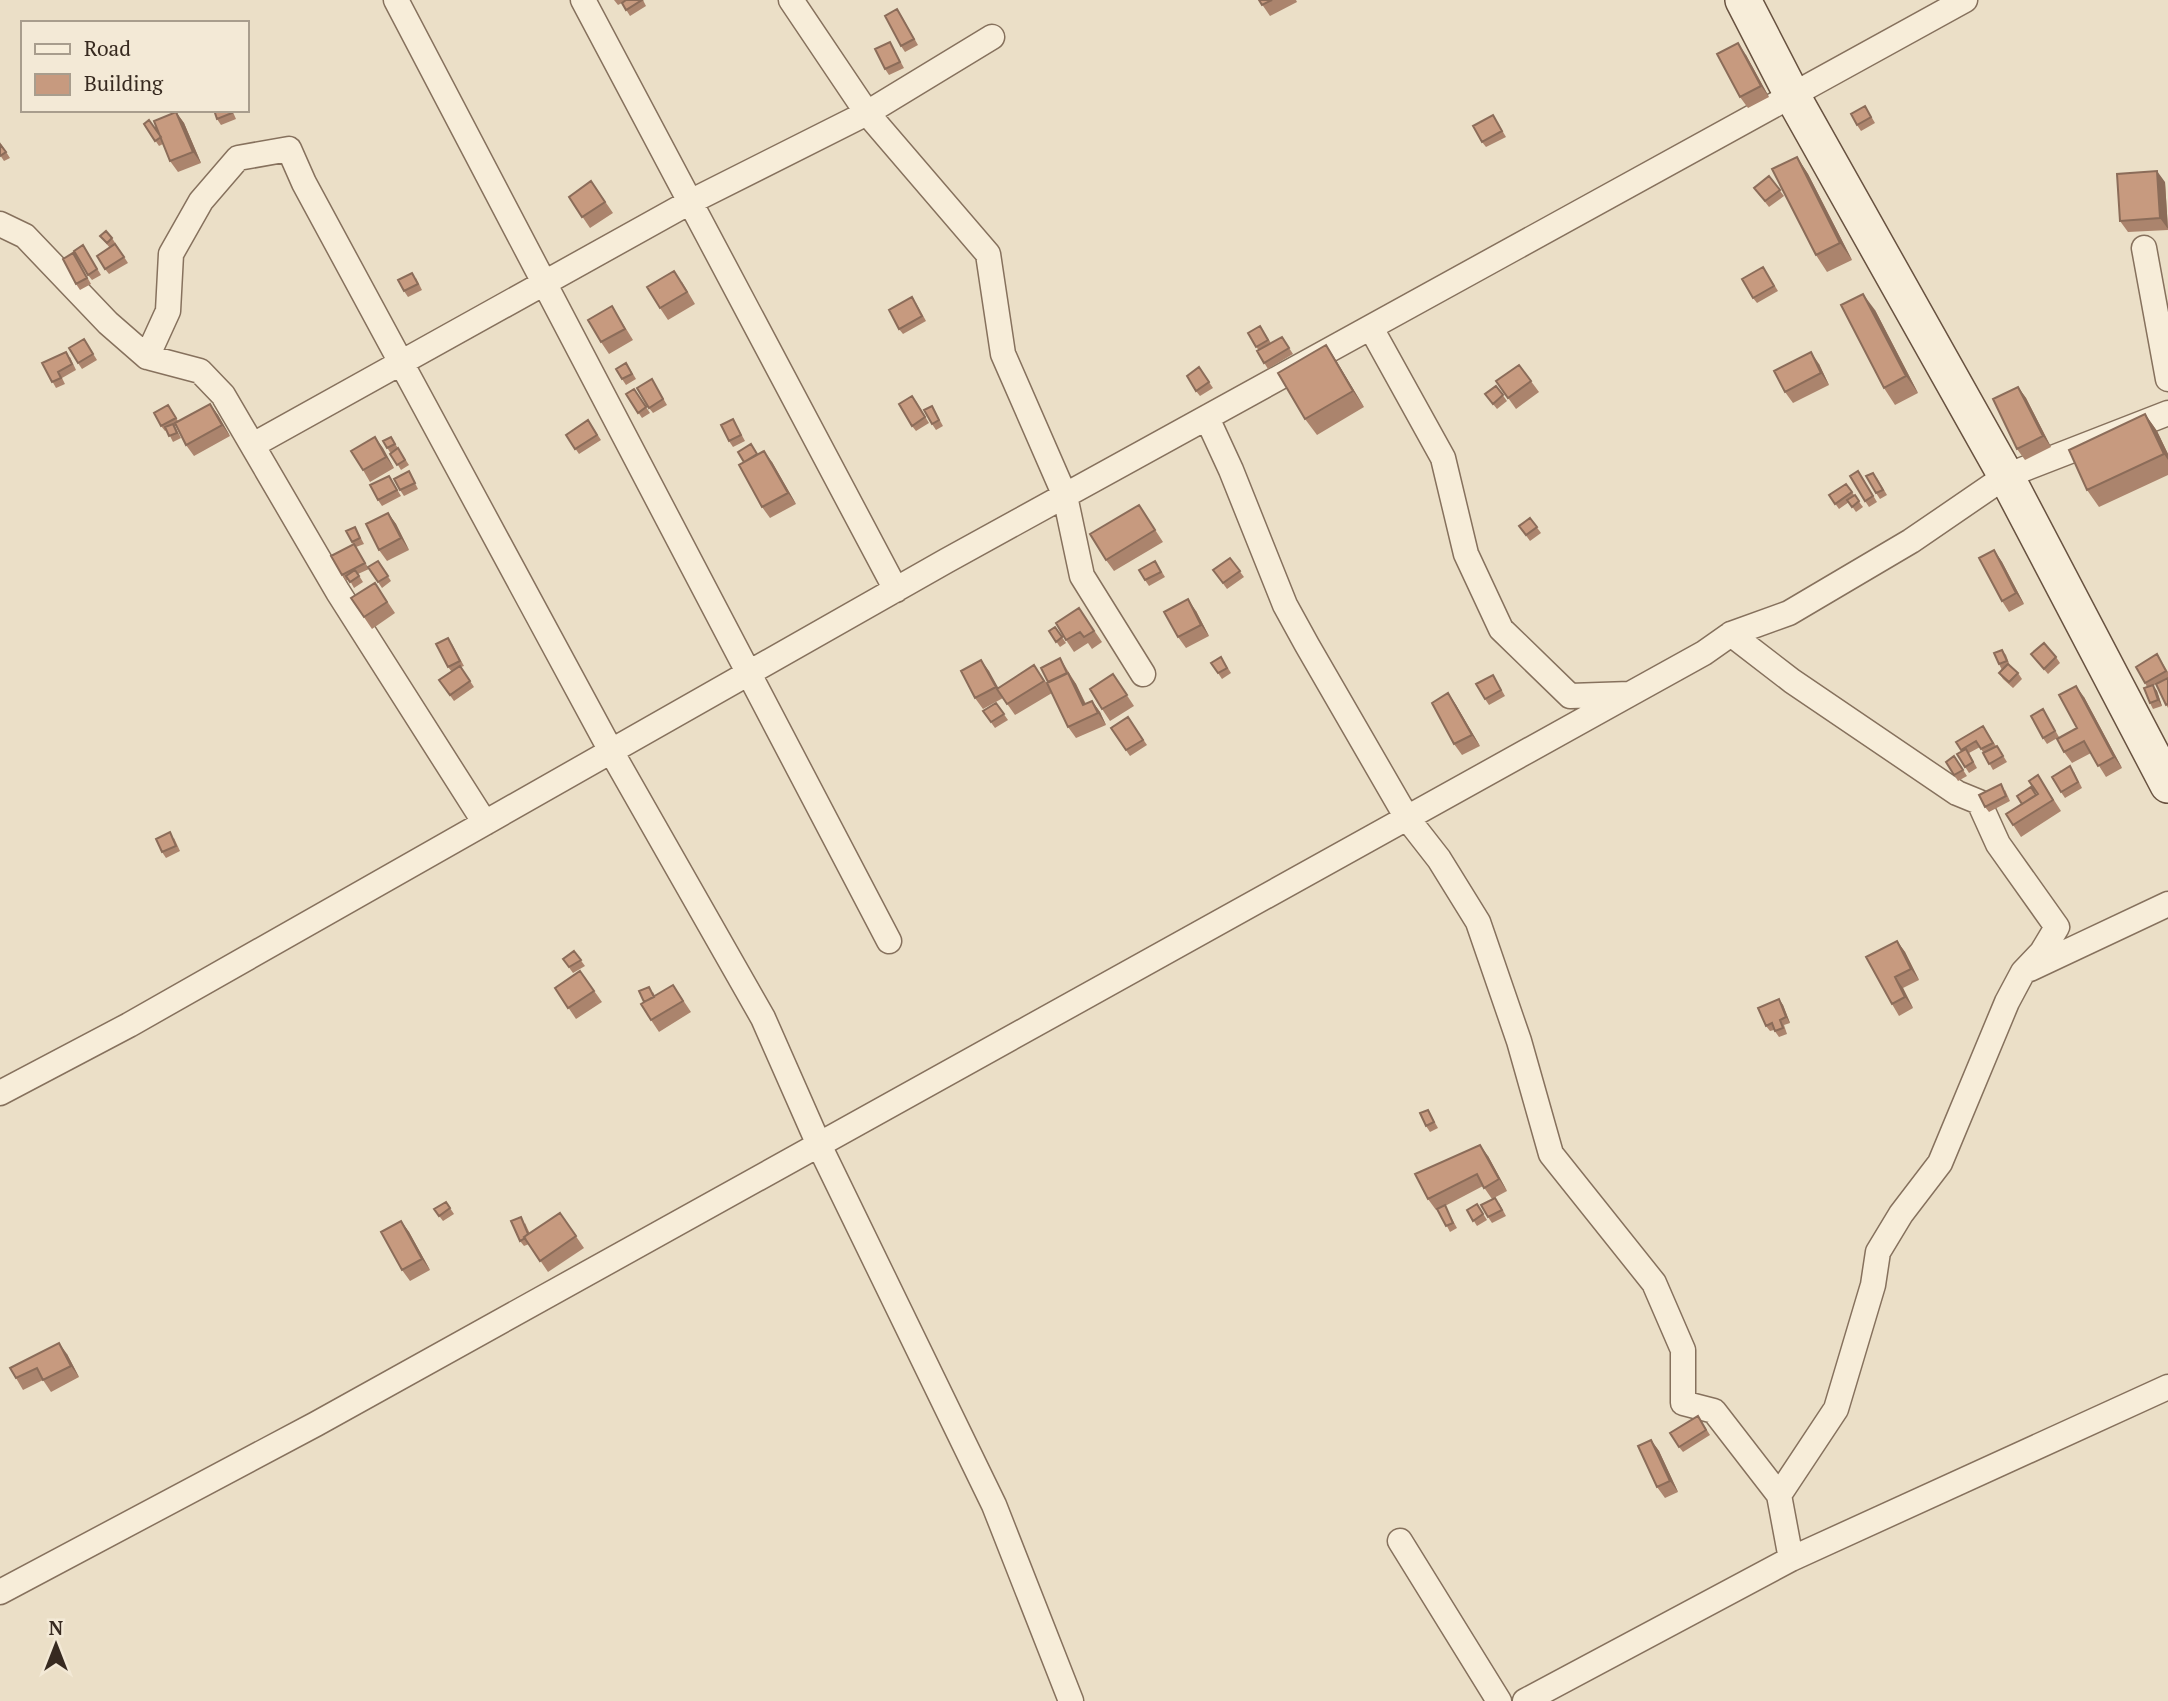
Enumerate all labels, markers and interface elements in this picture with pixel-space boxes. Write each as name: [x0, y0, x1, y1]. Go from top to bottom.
legend: [21, 21, 248, 112]
text: Road: [84, 34, 131, 62]
text: Building: [84, 69, 164, 97]
north arrow: [21, 1610, 91, 1680]
text: N: [49, 1615, 64, 1640]

